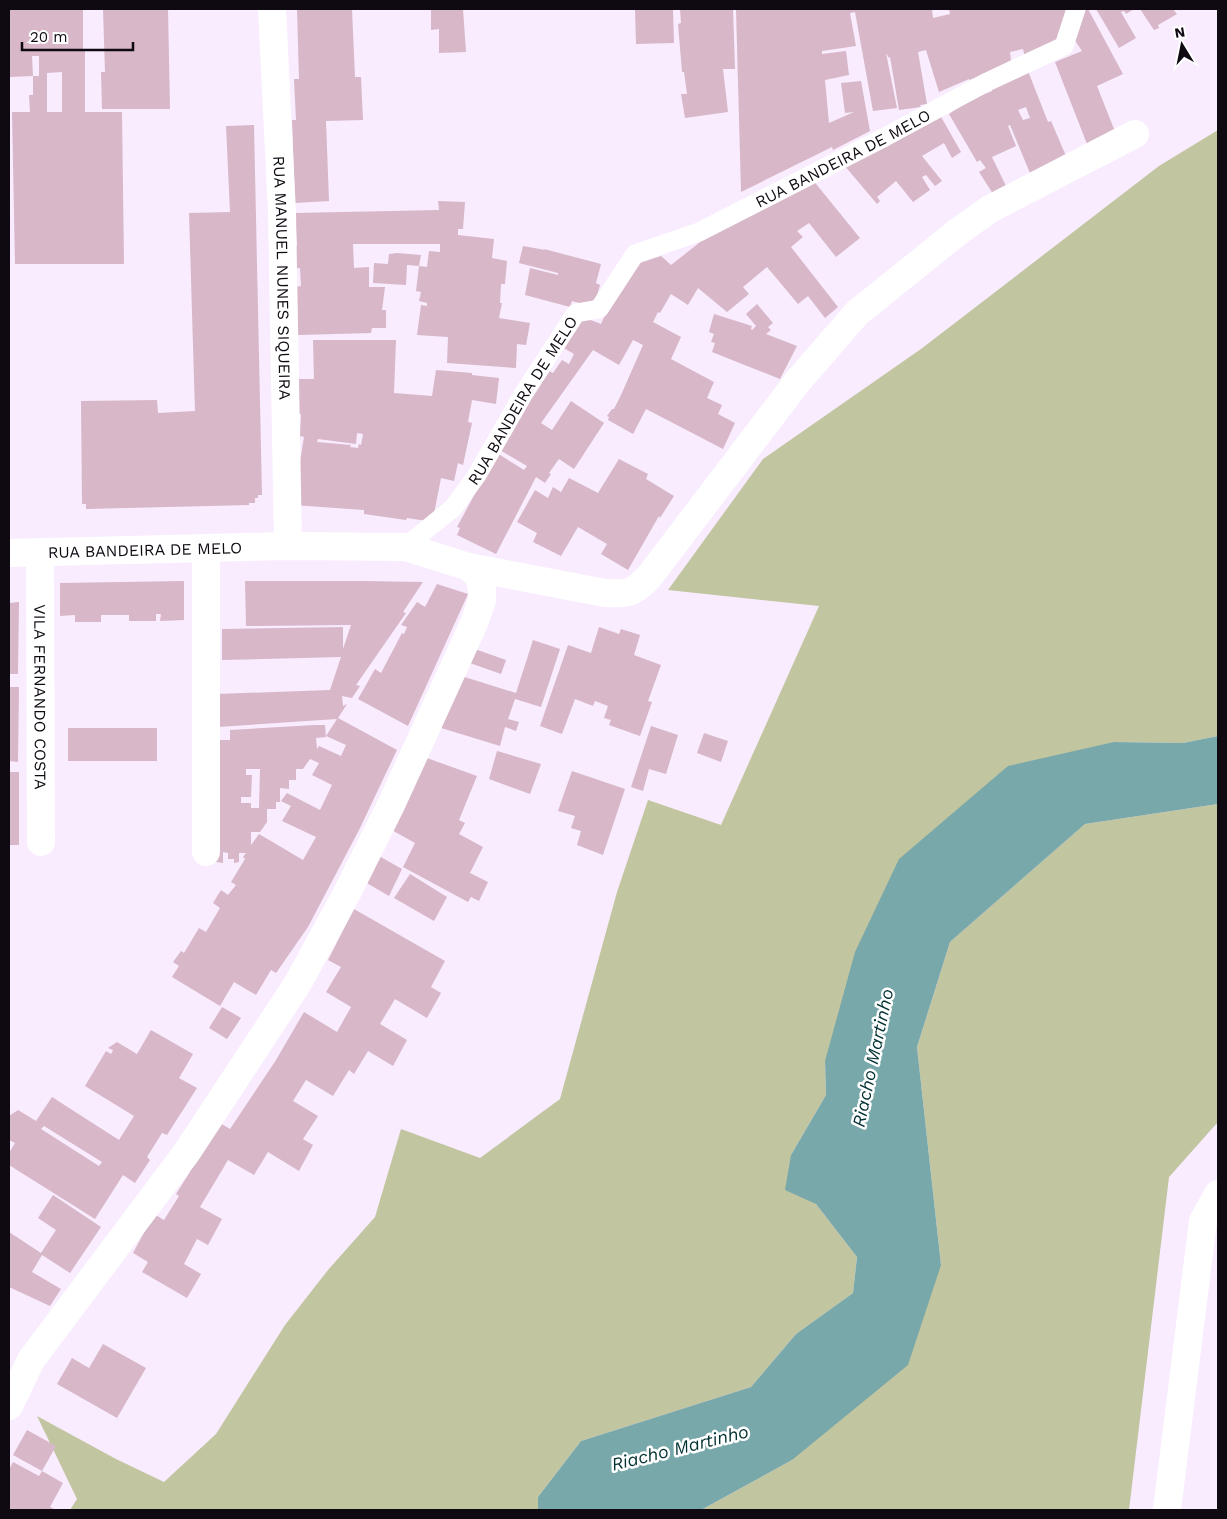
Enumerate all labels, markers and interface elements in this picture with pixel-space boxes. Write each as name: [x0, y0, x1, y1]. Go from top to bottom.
scale bar: [22, 20, 134, 52]
north arrow: [1157, 20, 1207, 70]
text: N: [1173, 23, 1186, 41]
text: 20 m: [30, 28, 68, 46]
street label: RUA BANDEIRA DE MELO: [752, 105, 934, 212]
street label: RUA MANUEL NUNES SIQUEIRA: [269, 155, 294, 401]
street label: RUA BANDEIRA DE MELO: [464, 313, 581, 489]
street label: RUA BANDEIRA DE MELO: [48, 538, 242, 562]
street label: VILA FERNANDO COSTA: [30, 604, 50, 790]
water label: Riacho Martinho: [848, 987, 897, 1129]
water label: Riacho Martinho: [609, 1420, 751, 1475]

